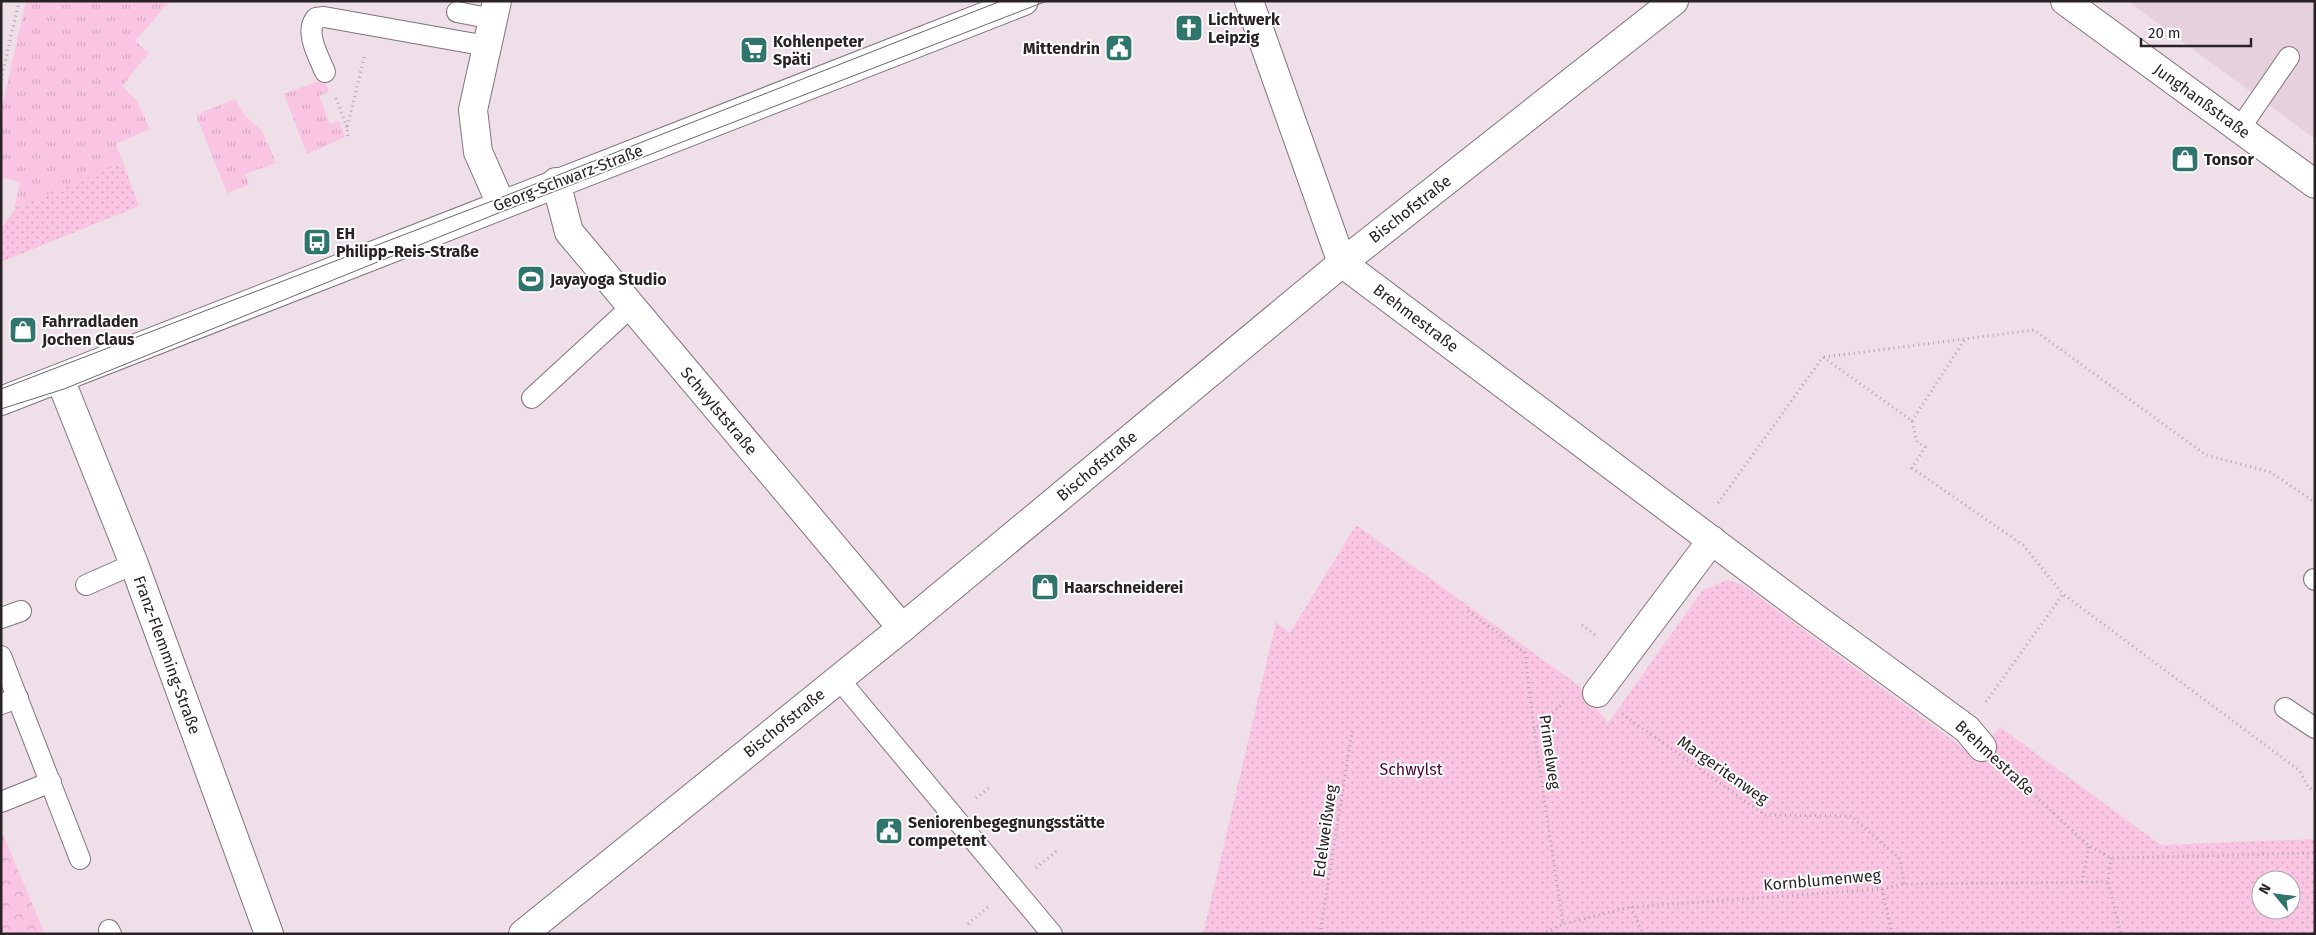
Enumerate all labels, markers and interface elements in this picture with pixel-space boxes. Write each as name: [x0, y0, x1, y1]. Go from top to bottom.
place label: Lichtwerk Leipzig: [1208, 10, 1280, 47]
church icon: Lichtwerk Leipzig: [1174, 13, 1204, 43]
scale bar: [2141, 15, 2251, 47]
text: 20 m: [2148, 24, 2181, 42]
place label: Kohlenpeter Späti: [773, 32, 864, 69]
public building icon: Mittendrin: [1104, 33, 1134, 63]
supermarket icon: Kohlenpeter Späti: [739, 35, 769, 65]
place label: Mittendrin: [1023, 39, 1100, 58]
street label: Junghanßstraße: [2150, 60, 2254, 142]
street label: Georg-Schwarz-Straße: [490, 141, 646, 215]
shop icon: Tonsor: [2170, 144, 2200, 174]
place label: Tonsor: [2204, 150, 2254, 169]
street label: Bischofstraße: [1365, 171, 1455, 247]
place label: EH Philipp-Reis-Straße: [336, 224, 479, 261]
bus stop icon: EH Philipp-Reis-Straße: [302, 227, 332, 257]
sports icon: Jayayoga Studio: [516, 264, 546, 294]
place label: Jayayoga Studio: [549, 270, 667, 289]
street label: Brehmestraße: [1370, 280, 1462, 356]
place label: Fahrradladen Jochen Claus: [41, 312, 139, 349]
shop icon: Fahrradladen Jochen Claus: [8, 315, 38, 345]
street label: Schwylststraße: [677, 363, 761, 459]
street label: Bischofstraße: [1053, 427, 1141, 505]
shop icon: Haarschneiderei: [1030, 572, 1060, 602]
street label: Franz-Flemming-Straße: [129, 573, 205, 737]
place label: Haarschneiderei: [1064, 578, 1183, 597]
street label: Bischofstraße: [739, 684, 829, 762]
street label: Primelweg: [1535, 713, 1565, 791]
street label: Brehmestraße: [1951, 716, 2039, 800]
street label: Margeritenweg: [1674, 732, 1773, 809]
park label: Schwylst: [1379, 760, 1443, 779]
street label: Edelweißweg: [1309, 783, 1341, 879]
place label: Seniorenbegegnungsstätte competent: [908, 813, 1105, 850]
public building icon: Seniorenbegegnungsstätte competent: [874, 816, 904, 846]
street label: Kornblumenweg: [1762, 865, 1882, 895]
north arrow: [2251, 870, 2301, 920]
text: N: [2255, 881, 2275, 897]

